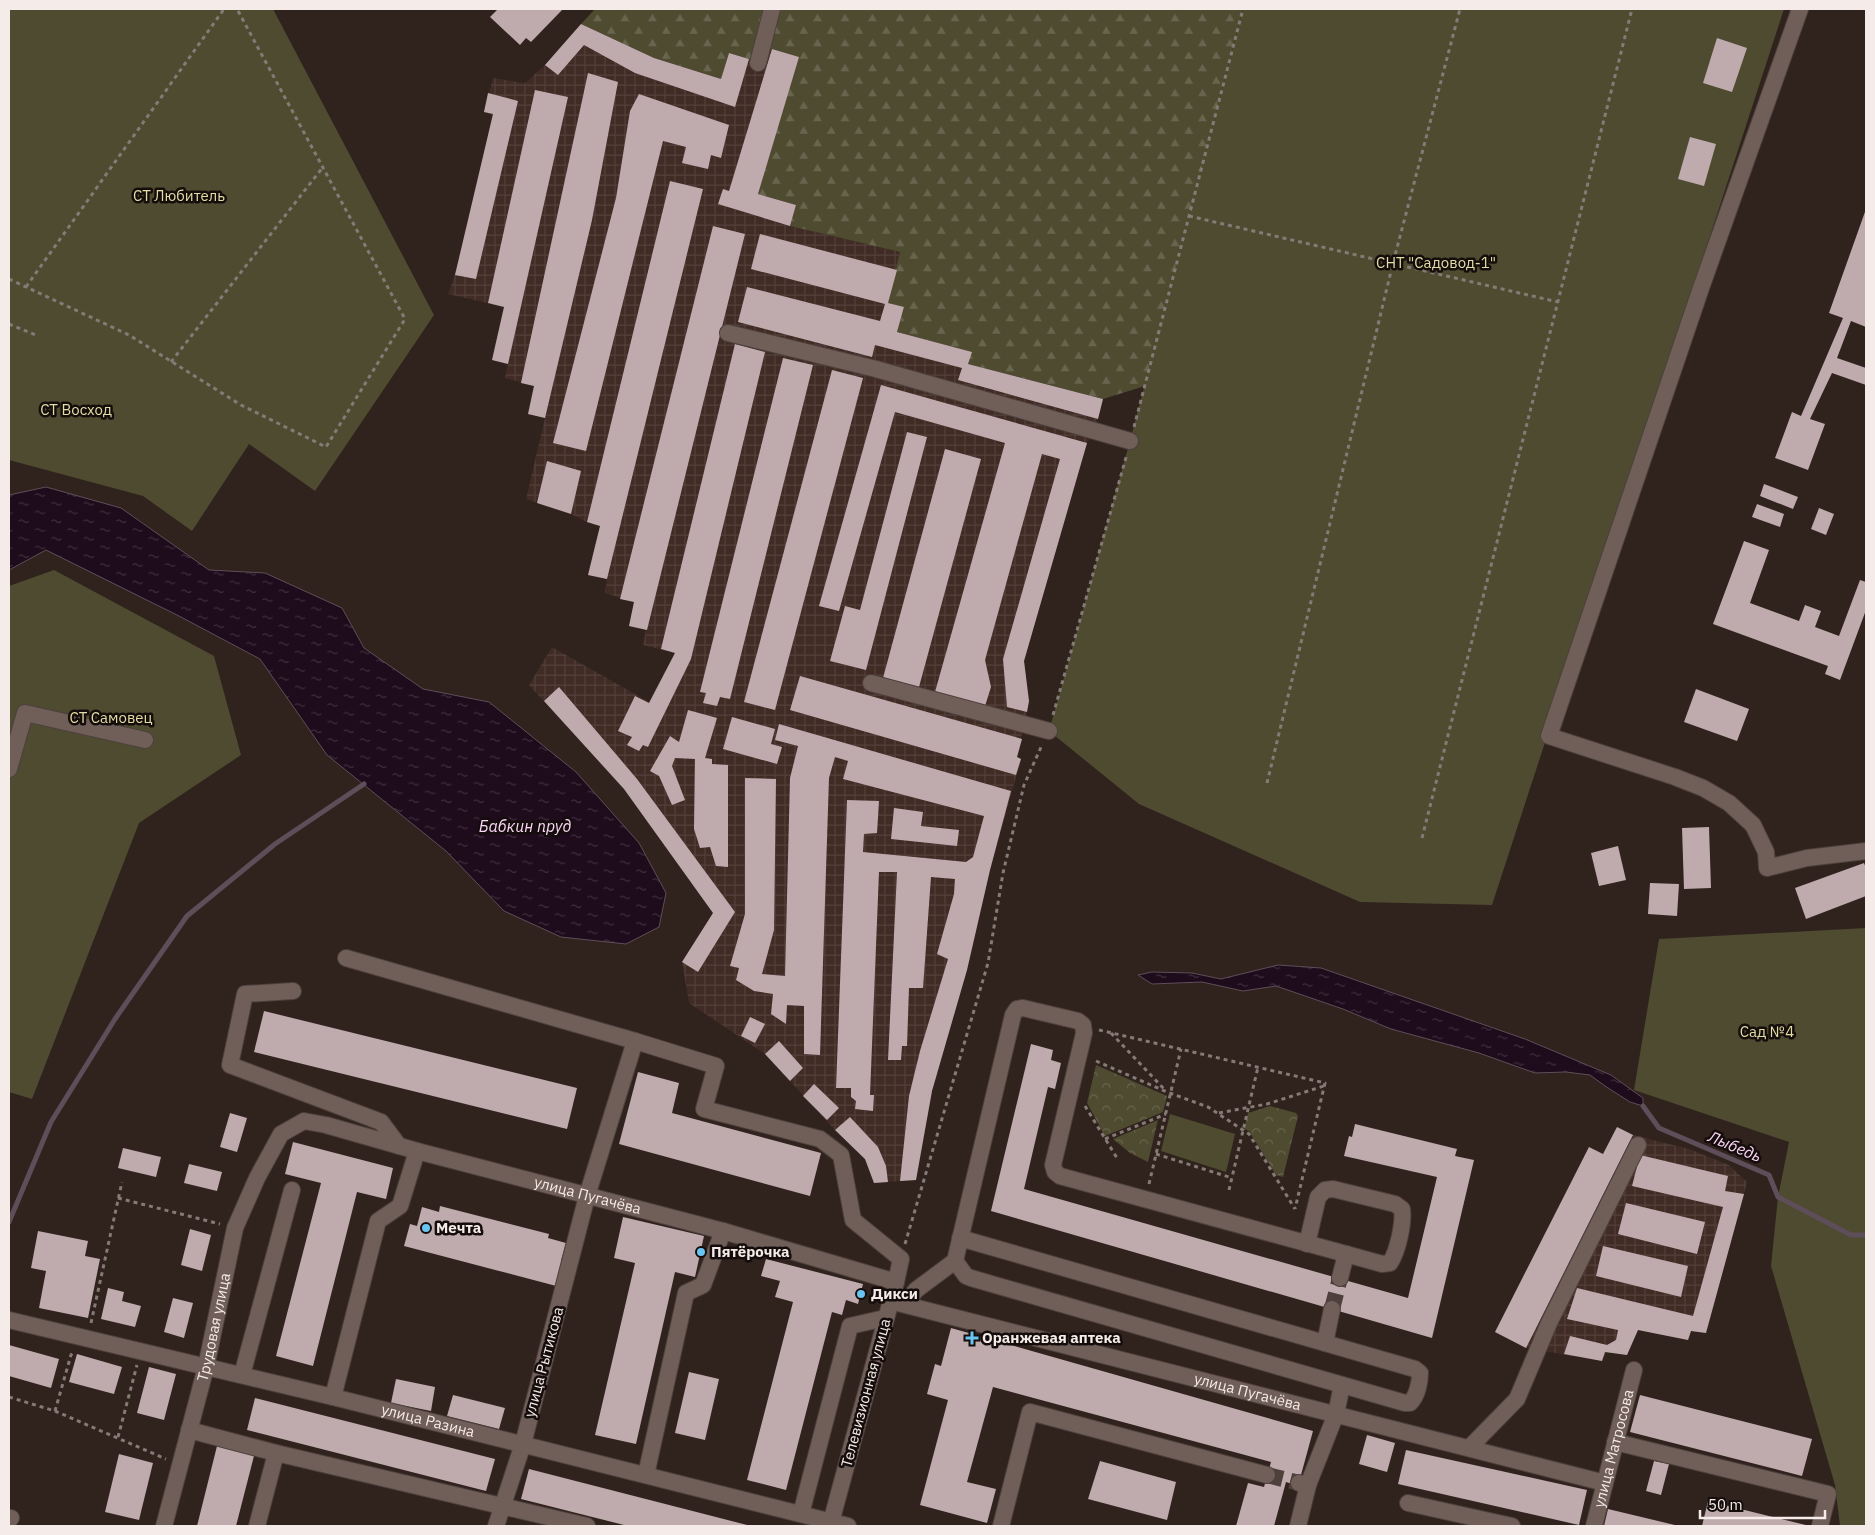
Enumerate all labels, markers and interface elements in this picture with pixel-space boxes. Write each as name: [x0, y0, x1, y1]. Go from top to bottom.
park label: СТ Любитель: [133, 186, 225, 205]
park label: СНТ "Садовод-1": [1376, 253, 1496, 272]
park label: СТ Восход: [40, 400, 112, 419]
park label: СТ Самовец: [69, 708, 153, 727]
water label: Бабкин пруд: [479, 816, 571, 836]
park label: Сад №4: [1740, 1022, 1794, 1041]
water label: Лыбедь: [1705, 1126, 1765, 1166]
street label: улица Пугачёва: [532, 1172, 643, 1218]
place label: Мечта: [436, 1218, 482, 1237]
marker: Мечта: [420, 1222, 432, 1234]
place label: Пятёрочка: [711, 1242, 790, 1261]
marker: Пятёрочка: [695, 1246, 707, 1258]
street label: Трудовая улица: [193, 1271, 234, 1384]
place label: Дикси: [871, 1284, 918, 1303]
marker: Дикси: [855, 1288, 867, 1300]
street label: улица Рытикова: [520, 1305, 567, 1419]
street label: Телевизионная улица: [837, 1316, 895, 1469]
place label: Оранжевая аптека: [982, 1328, 1121, 1347]
marker: Оранжевая аптека: [966, 1332, 978, 1344]
street label: улица Пугачёва: [1192, 1369, 1303, 1414]
street label: улица Матросова: [1589, 1387, 1638, 1510]
street label: улица Разина: [380, 1400, 477, 1441]
scale bar: [1700, 1488, 1825, 1520]
text: 50 m: [1708, 1495, 1743, 1514]

